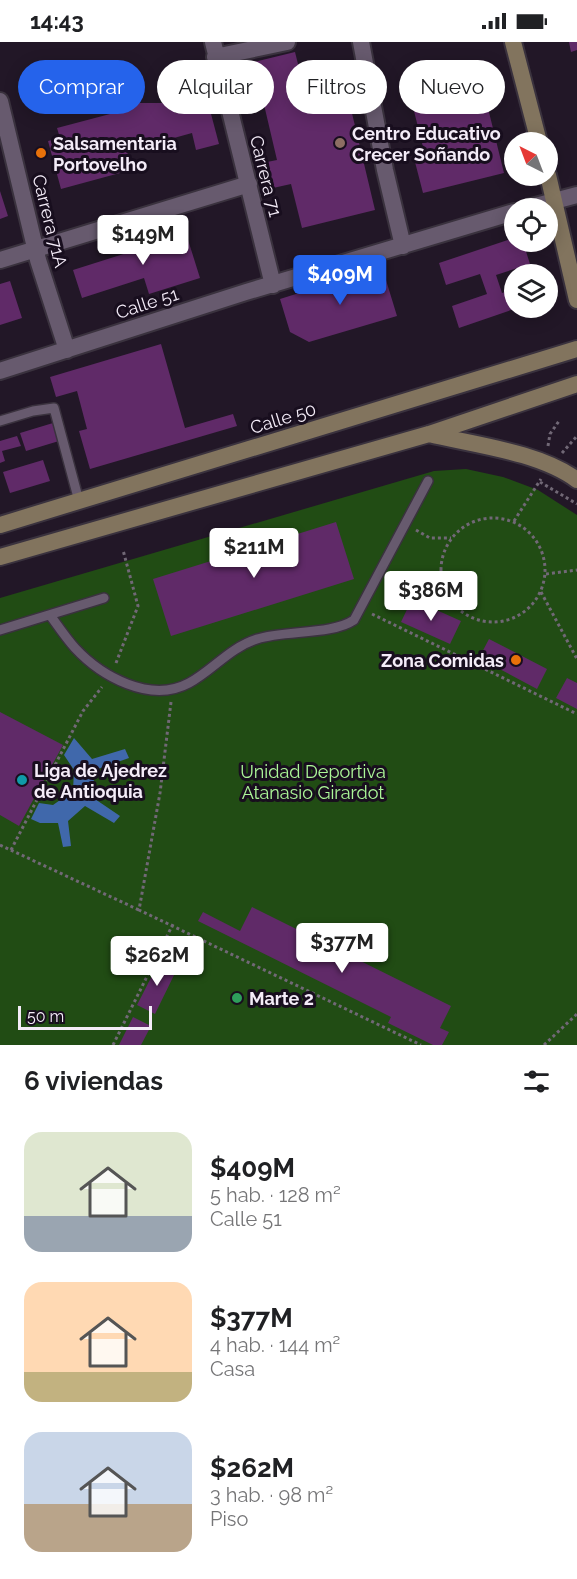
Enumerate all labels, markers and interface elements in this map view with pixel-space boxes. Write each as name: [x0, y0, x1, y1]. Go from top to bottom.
text: 14:43: [30, 8, 84, 34]
chip: Comprar: [18, 60, 145, 114]
chip: Alquilar: [157, 60, 274, 114]
chip: Filtros: [286, 60, 387, 114]
chip: Nuevo: [399, 60, 505, 114]
place label: Centro Educativo Crecer Soñando: [352, 123, 501, 165]
north arrow: [504, 132, 558, 186]
map controls: [504, 132, 558, 318]
place label: Salsamentaria Portovelho: [53, 133, 177, 175]
street label: Carrera 71: [246, 133, 286, 219]
marker: Centro Educativo Crecer Soñando: [333, 136, 347, 150]
marker: Salsamentaria Portovelho: [34, 146, 48, 160]
street label: Carrera 71A: [28, 172, 72, 270]
button: locate: [504, 198, 558, 252]
pin: $149M: [101, 215, 185, 266]
text: $149M: [111, 222, 175, 246]
pin: $409M: [298, 255, 382, 306]
text: $409M: [307, 262, 373, 286]
button: layers: [504, 264, 558, 318]
street label: Calle 51: [113, 283, 181, 323]
street label: Calle 50: [247, 398, 319, 438]
pin: $211M: [212, 528, 296, 579]
text: $211M: [223, 535, 285, 559]
pin: $386M: [389, 571, 473, 622]
text: $386M: [398, 578, 464, 602]
place label: Zona Comidas: [381, 650, 504, 671]
marker: Zona Comidas: [509, 653, 523, 667]
place label: Liga de Ajedrez de Antioquia: [34, 760, 167, 802]
park label: Unidad Deportiva Atanasio Girardot: [240, 761, 386, 803]
marker: Liga de Ajedrez de Antioquia: [15, 773, 29, 787]
pin: $377M: [300, 923, 384, 974]
text: $377M: [310, 930, 374, 954]
pin: $262M: [115, 936, 199, 987]
text: $262M: [125, 943, 189, 967]
place label: Marte 2: [249, 988, 314, 1009]
marker: Marte 2: [230, 991, 244, 1005]
scale bar: [18, 1003, 152, 1031]
text: 50 m: [27, 1007, 64, 1026]
icon: filters: [520, 1065, 553, 1098]
text: 6 viviendas: [24, 1066, 163, 1096]
text: $409M: [210, 1153, 295, 1183]
icon: home: [72, 1156, 144, 1228]
text: 5 hab. · 128 m²: [210, 1183, 341, 1207]
text: Calle 51: [210, 1207, 282, 1231]
text: $377M: [210, 1303, 293, 1333]
icon: home: [72, 1306, 144, 1378]
text: 4 hab. · 144 m²: [210, 1333, 340, 1357]
text: Casa: [210, 1357, 255, 1381]
text: $262M: [210, 1453, 294, 1483]
icon: home: [72, 1456, 144, 1528]
text: 3 hab. · 98 m²: [210, 1483, 333, 1507]
text: Piso: [210, 1507, 248, 1531]

